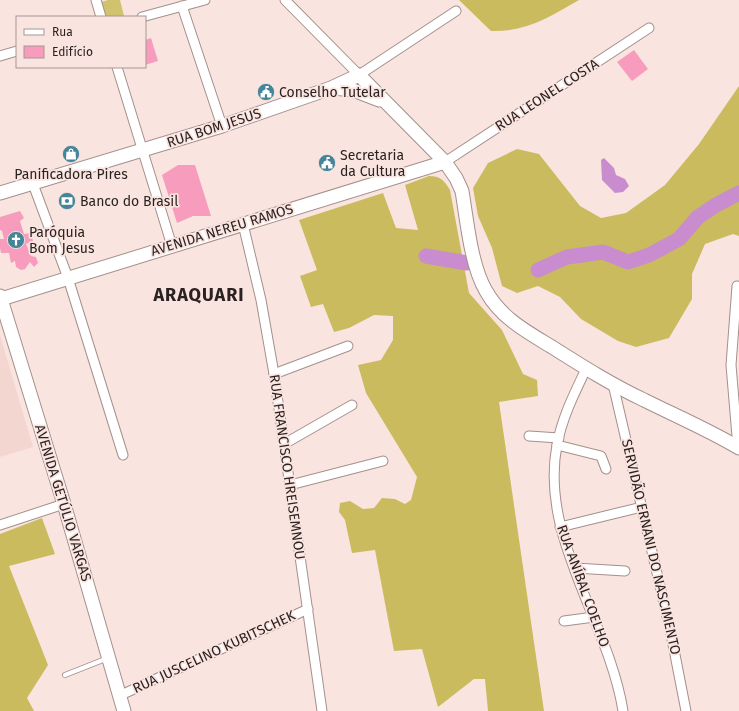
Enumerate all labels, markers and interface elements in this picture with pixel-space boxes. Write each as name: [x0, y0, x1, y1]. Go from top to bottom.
legend: [16, 16, 146, 68]
text: Rua: [52, 25, 73, 39]
text: Edifício: [52, 45, 93, 59]
street label: RUA LEONEL COSTA: [492, 55, 602, 135]
public building icon: Conselho Tutelar: [256, 82, 276, 102]
place label: Conselho Tutelar: [279, 84, 386, 101]
street label: RUA BOM JESUS: [165, 105, 264, 151]
shop icon: Panificadora Pires: [61, 144, 81, 164]
place label: Secretaria da Cultura: [340, 147, 405, 180]
public building icon: Secretaria da Cultura: [317, 153, 337, 173]
place label: Panificadora Pires: [14, 166, 128, 183]
bank icon: Banco do Brasil: [57, 191, 77, 211]
place label: Banco do Brasil: [80, 193, 178, 210]
street label: AVENIDA NEREU RAMOS: [149, 200, 296, 260]
place label: Paróquia Bom Jesus: [29, 224, 95, 257]
church icon: Paróquia Bom Jesus: [6, 230, 26, 250]
district label: ARAQUARI: [152, 284, 245, 306]
street label: RUA FRANCISCO HREISEMNOU: [266, 373, 308, 561]
street label: AVENIDA GETÚLIO VARGAS: [31, 422, 96, 584]
street label: SERVIDÃO ERNANI DO NASCIMENTO: [618, 438, 684, 656]
street label: RUA ANÍBAL COELHO: [553, 522, 614, 650]
street label: RUA JUSCELINO KUBITSCHEK: [130, 606, 299, 697]

